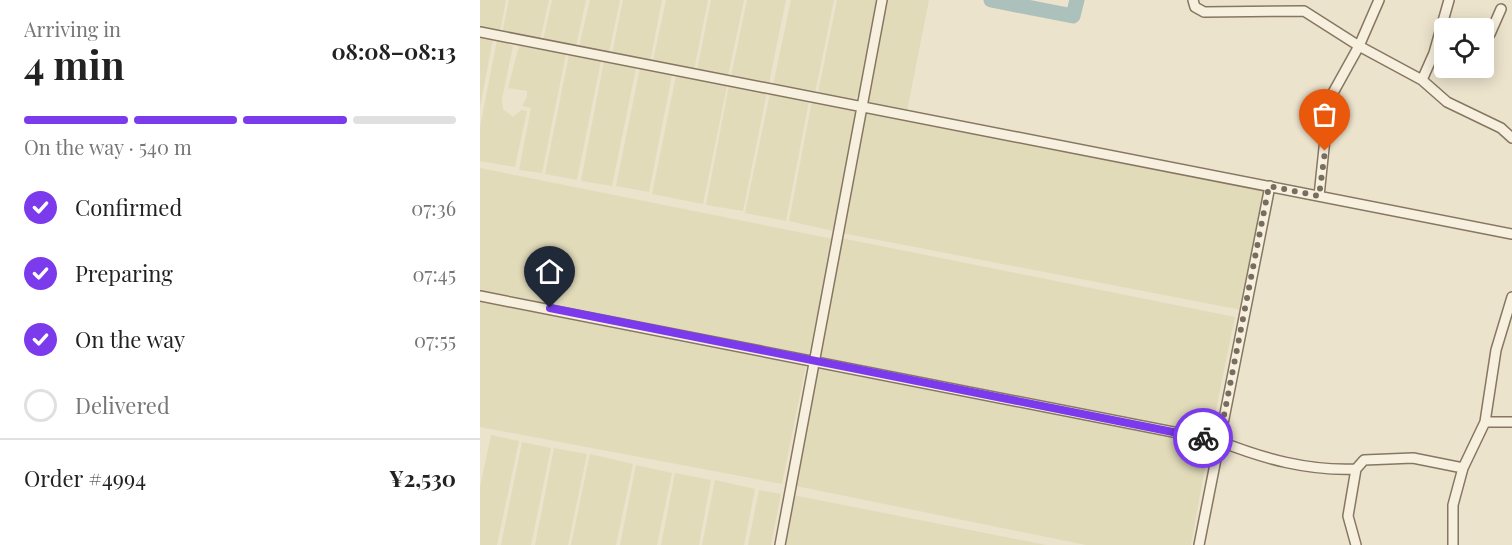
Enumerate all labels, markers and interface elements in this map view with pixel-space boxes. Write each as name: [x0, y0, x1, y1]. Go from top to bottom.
text: Arriving in: [24, 15, 121, 42]
map controls: [1434, 18, 1494, 78]
button: locate: [1434, 18, 1494, 78]
text: 08:08–08:13: [331, 36, 456, 66]
text: 4 min: [24, 38, 125, 90]
pin: [1299, 89, 1350, 151]
icon: bag: [1308, 98, 1341, 131]
text: On the way · 540 m: [24, 133, 192, 160]
icon: check: [24, 191, 57, 224]
text: Confirmed: [75, 192, 182, 222]
text: 07:36: [411, 194, 456, 221]
pin: [524, 246, 575, 308]
icon: home: [533, 255, 566, 288]
icon: check: [24, 257, 57, 290]
text: Preparing: [75, 258, 173, 288]
text: 07:45: [412, 260, 456, 287]
icon: check: [24, 323, 57, 356]
text: On the way: [75, 324, 185, 354]
text: 07:55: [414, 326, 456, 353]
text: Delivered: [75, 390, 170, 420]
courier: [1173, 408, 1233, 468]
icon: bike: [1187, 422, 1220, 455]
text: Order #4994: [24, 463, 146, 493]
text: ¥2,530: [389, 463, 456, 493]

